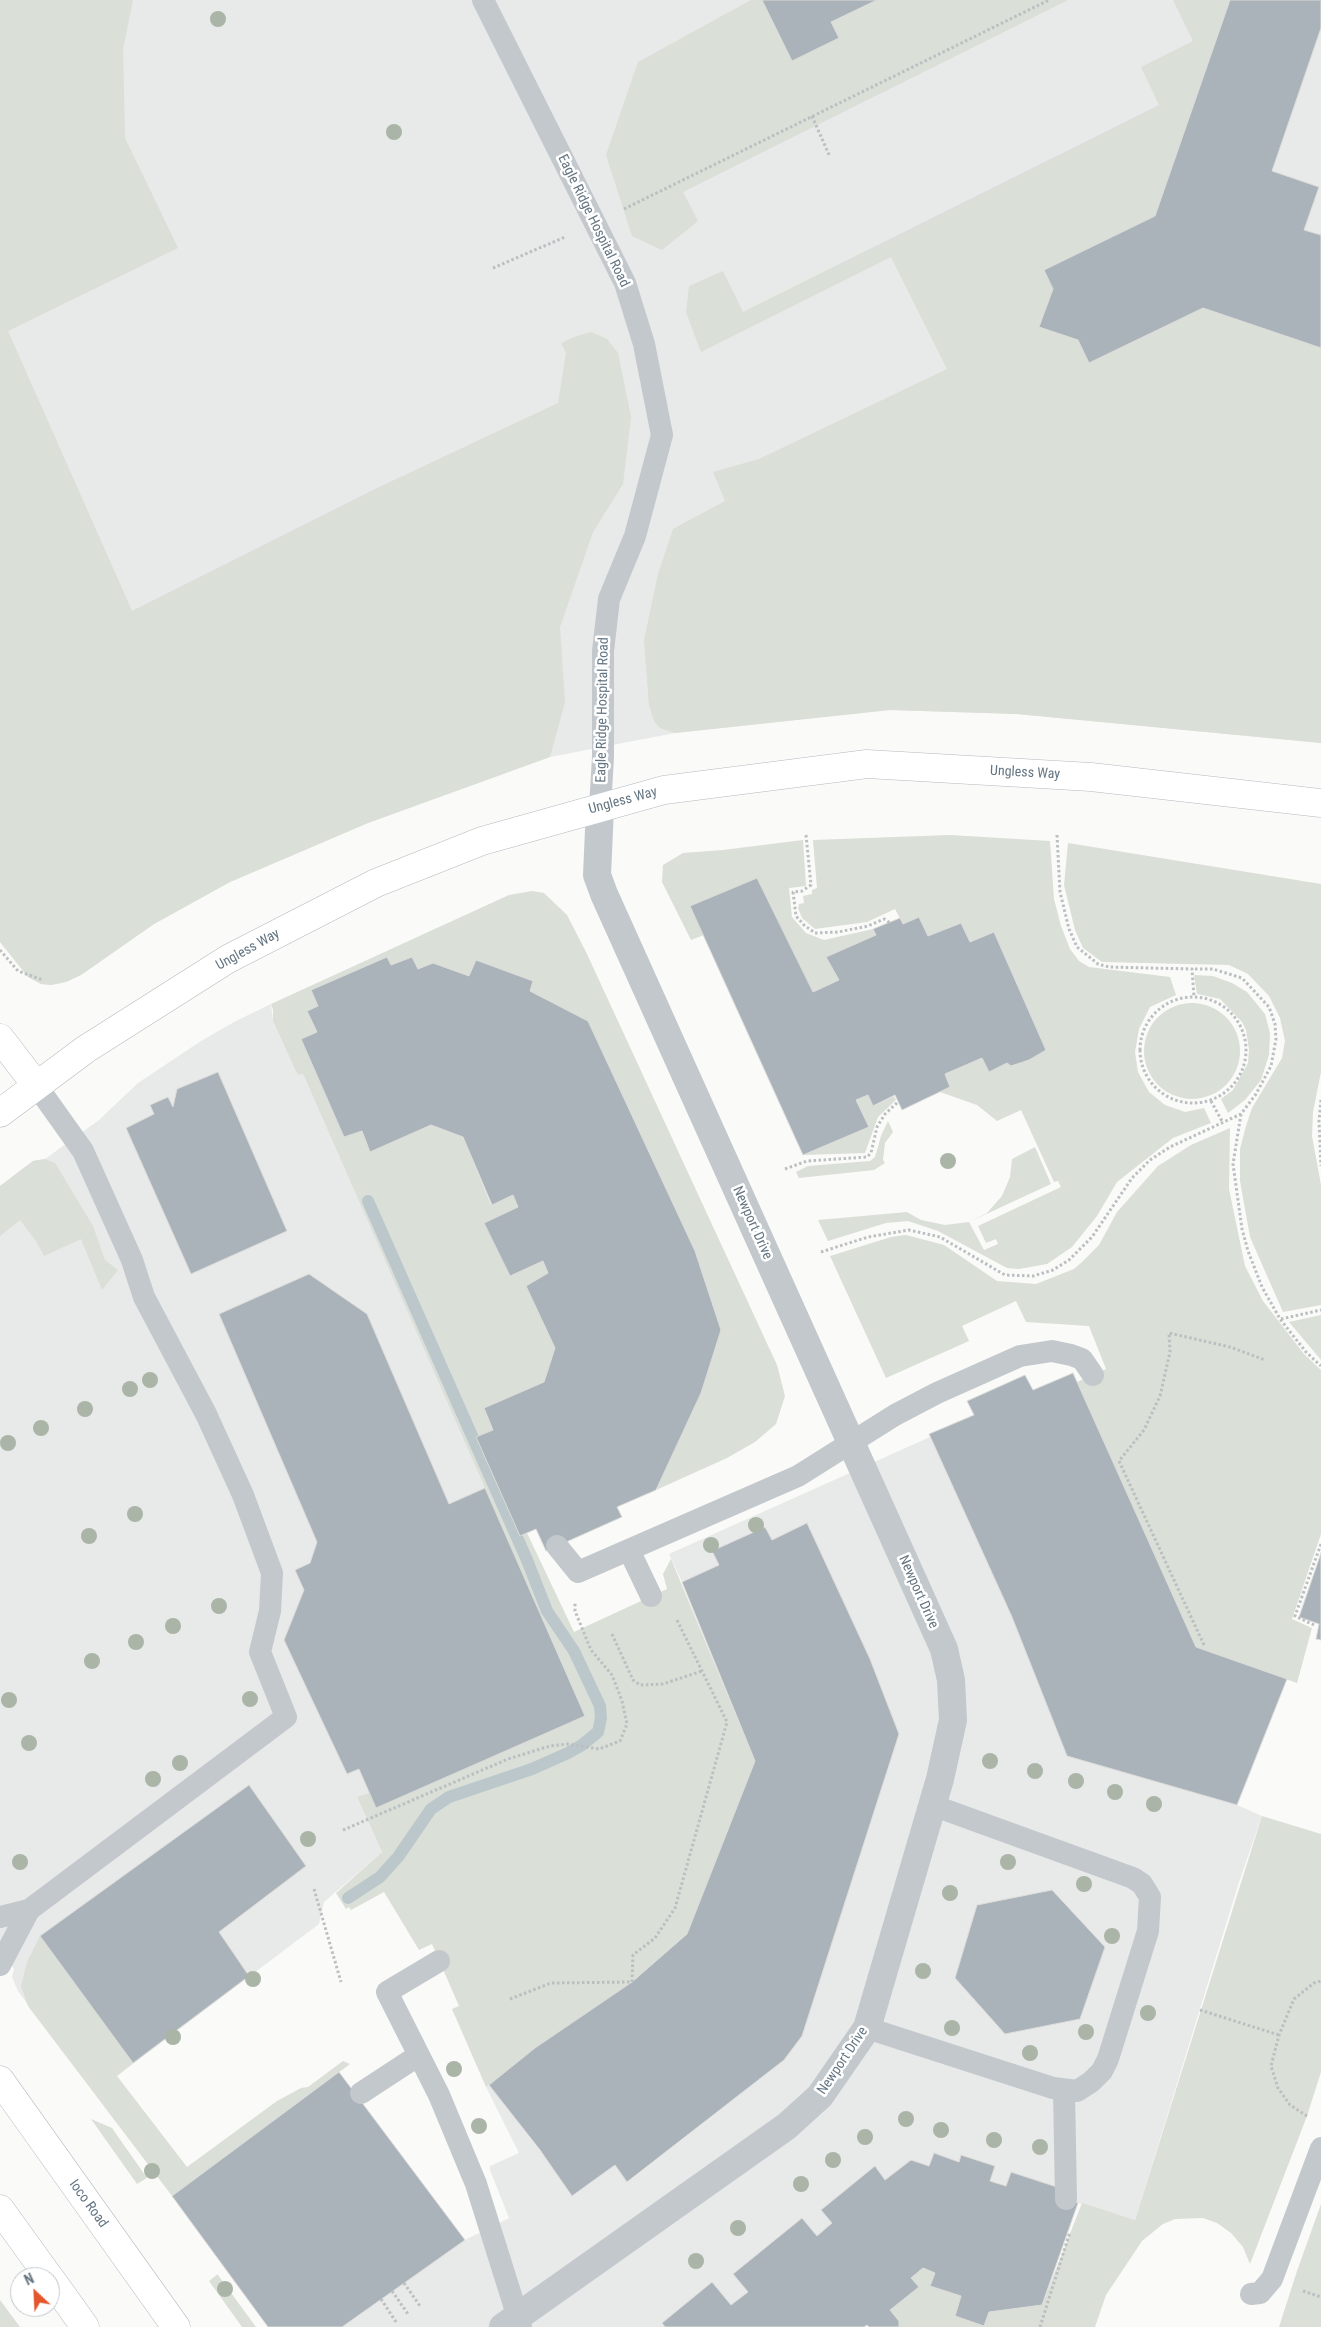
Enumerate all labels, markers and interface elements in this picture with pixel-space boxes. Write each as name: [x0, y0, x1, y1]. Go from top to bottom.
street label: Eagle Ridge Hospital Road: [554, 152, 632, 290]
street label: Eagle Ridge Hospital Road: [593, 637, 613, 783]
street label: Ungless Way: [990, 763, 1060, 783]
street label: Ungless Way: [587, 784, 659, 818]
street label: Ungless Way: [213, 926, 283, 974]
street label: Newport Drive: [728, 1184, 776, 1262]
street label: Newport Drive: [894, 1553, 942, 1631]
street label: Newport Drive: [814, 2024, 872, 2098]
street label: Ioco Road: [65, 2177, 111, 2231]
north arrow: [10, 2267, 60, 2317]
text: N: [22, 2270, 36, 2288]

